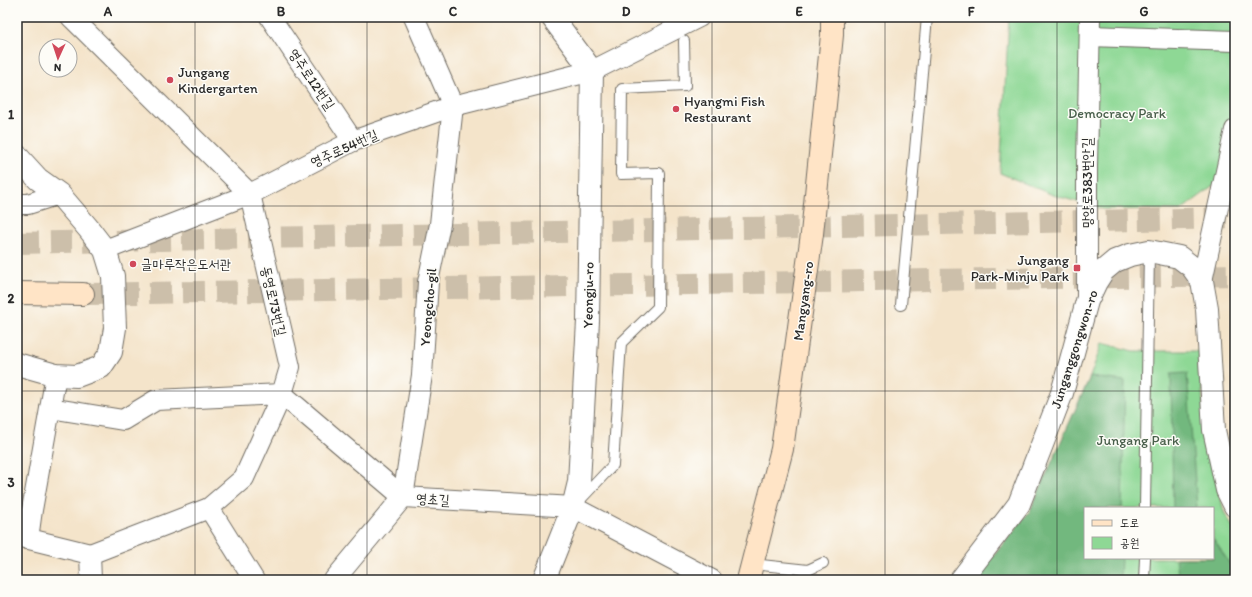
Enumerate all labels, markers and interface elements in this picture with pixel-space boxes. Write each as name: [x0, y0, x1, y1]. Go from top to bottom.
text: A: [103, 4, 113, 19]
text: B: [277, 4, 286, 19]
text: C: [449, 4, 458, 19]
text: D: [622, 4, 631, 19]
text: E: [795, 4, 803, 19]
text: F: [968, 4, 975, 19]
text: G: [1140, 4, 1149, 19]
north arrow: [38, 38, 78, 78]
street label: 영주로12번길: [285, 45, 339, 114]
text: N: [53, 61, 62, 74]
place label: Jungang Kindergarten: [178, 64, 258, 97]
marker: Jungang Kindergarten: [165, 75, 175, 85]
place label: Hyangmi Fish Restaurant: [684, 93, 766, 126]
marker: Hyangmi Fish Restaurant: [671, 104, 681, 114]
park label: Democracy Park: [1068, 105, 1167, 122]
text: 1: [8, 107, 14, 122]
street label: 영주로54번길: [308, 126, 381, 171]
street label: 망양로383번안길: [1079, 137, 1096, 228]
place label: Jungang Park-Minju Park: [971, 252, 1070, 285]
place label: 글마루작은도서관: [141, 256, 231, 273]
marker: 글마루작은도서관: [128, 259, 138, 269]
street label: Mangyang-ro: [790, 260, 817, 342]
street label: Yeongju-ro: [579, 262, 598, 328]
marker: Jungang Park-Minju Park: [1072, 263, 1082, 273]
street label: 동영로73번길: [257, 265, 290, 338]
street label: Yeongcho-gil: [417, 267, 440, 347]
street label: Junganggongwon-ro: [1047, 288, 1102, 411]
text: 2: [8, 291, 15, 306]
park label: Jungang Park: [1097, 432, 1180, 449]
text: 3: [7, 475, 15, 490]
street label: 영초길: [416, 490, 451, 509]
legend: [1084, 507, 1214, 559]
text: 도로: [1120, 516, 1139, 530]
text: 공원: [1120, 536, 1139, 550]

